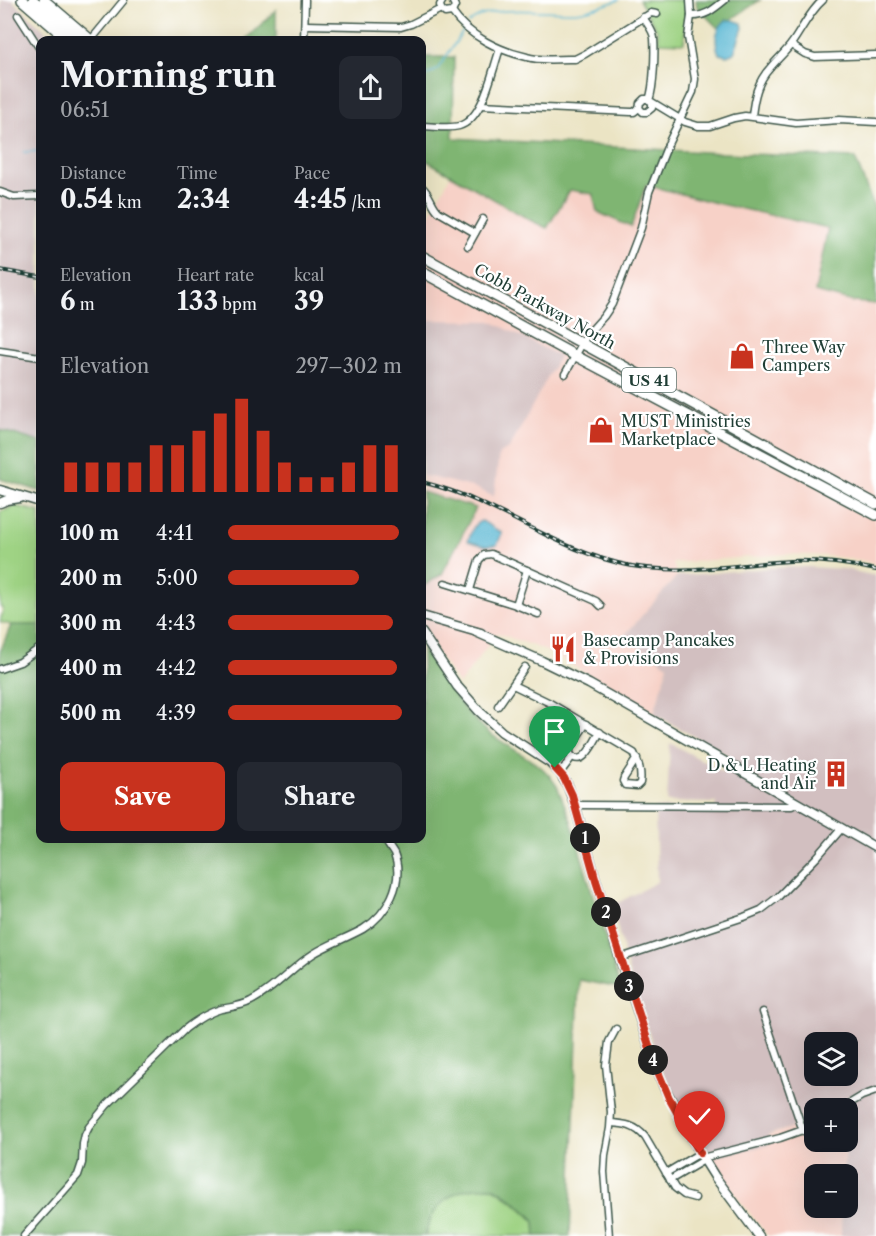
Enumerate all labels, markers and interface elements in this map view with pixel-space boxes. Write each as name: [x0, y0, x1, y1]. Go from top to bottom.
text: Morning run: [60, 55, 276, 96]
button: share: [339, 56, 402, 119]
text: 06:51: [60, 98, 109, 122]
text: Distance: [60, 163, 126, 183]
text: Time: [177, 163, 217, 183]
text: Pace: [294, 163, 330, 183]
text: 0.54: [60, 183, 113, 215]
text: 2:34: [177, 183, 230, 215]
text: 4:45: [294, 183, 347, 215]
text: km: [113, 192, 142, 212]
text: /km: [347, 192, 381, 212]
street label: Cobb Parkway North: [471, 259, 619, 353]
text: Elevation: [60, 265, 131, 285]
text: Heart rate: [177, 265, 254, 285]
text: kcal: [294, 265, 324, 285]
text: 6: [60, 285, 76, 317]
text: 133: [177, 285, 218, 317]
text: 39: [294, 285, 324, 317]
text: m: [76, 294, 95, 314]
text: bpm: [218, 294, 257, 314]
place label: Three Way Campers: [762, 337, 846, 375]
shop icon: Three Way Campers: [727, 341, 757, 371]
text: Elevation: [60, 354, 149, 378]
text: 297–302 m: [295, 354, 402, 378]
road number: US 41: [622, 368, 676, 392]
place label: MUST Ministries Marketplace: [621, 411, 751, 449]
shop icon: MUST Ministries Marketplace: [586, 415, 616, 445]
text: 100 m: [60, 521, 119, 545]
text: 4:41: [156, 521, 193, 545]
text: 200 m: [60, 566, 122, 590]
text: 5:00: [156, 566, 198, 590]
text: 300 m: [60, 611, 122, 635]
text: 4:43: [156, 611, 196, 635]
place label: Basecamp Pancakes & Provisions: [583, 630, 735, 668]
restaurant icon: Basecamp Pancakes & Provisions: [548, 634, 578, 664]
text: 400 m: [60, 656, 122, 680]
text: 4:42: [156, 656, 196, 680]
text: 500 m: [60, 701, 121, 725]
text: 4:39: [156, 701, 196, 725]
pin: [529, 706, 580, 768]
icon: arrive: [538, 715, 571, 748]
place label: D & L Heating and Air: [708, 755, 817, 793]
building icon: D & L Heating and Air: [821, 759, 851, 789]
button: Save: [60, 762, 225, 831]
button: Share: [237, 762, 402, 831]
pin: 1: [570, 823, 600, 853]
text: 1: [581, 828, 589, 848]
pin: 2: [591, 897, 621, 927]
text: 2: [601, 902, 611, 922]
pin: 3: [614, 971, 644, 1001]
text: 3: [624, 976, 634, 996]
map controls: [804, 1032, 858, 1218]
button: layers: [804, 1032, 858, 1086]
pin: 4: [638, 1045, 668, 1075]
text: 4: [648, 1050, 658, 1070]
pin: [674, 1091, 725, 1153]
button: +: [804, 1098, 858, 1152]
icon: check: [683, 1100, 716, 1133]
button: −: [804, 1164, 858, 1218]

